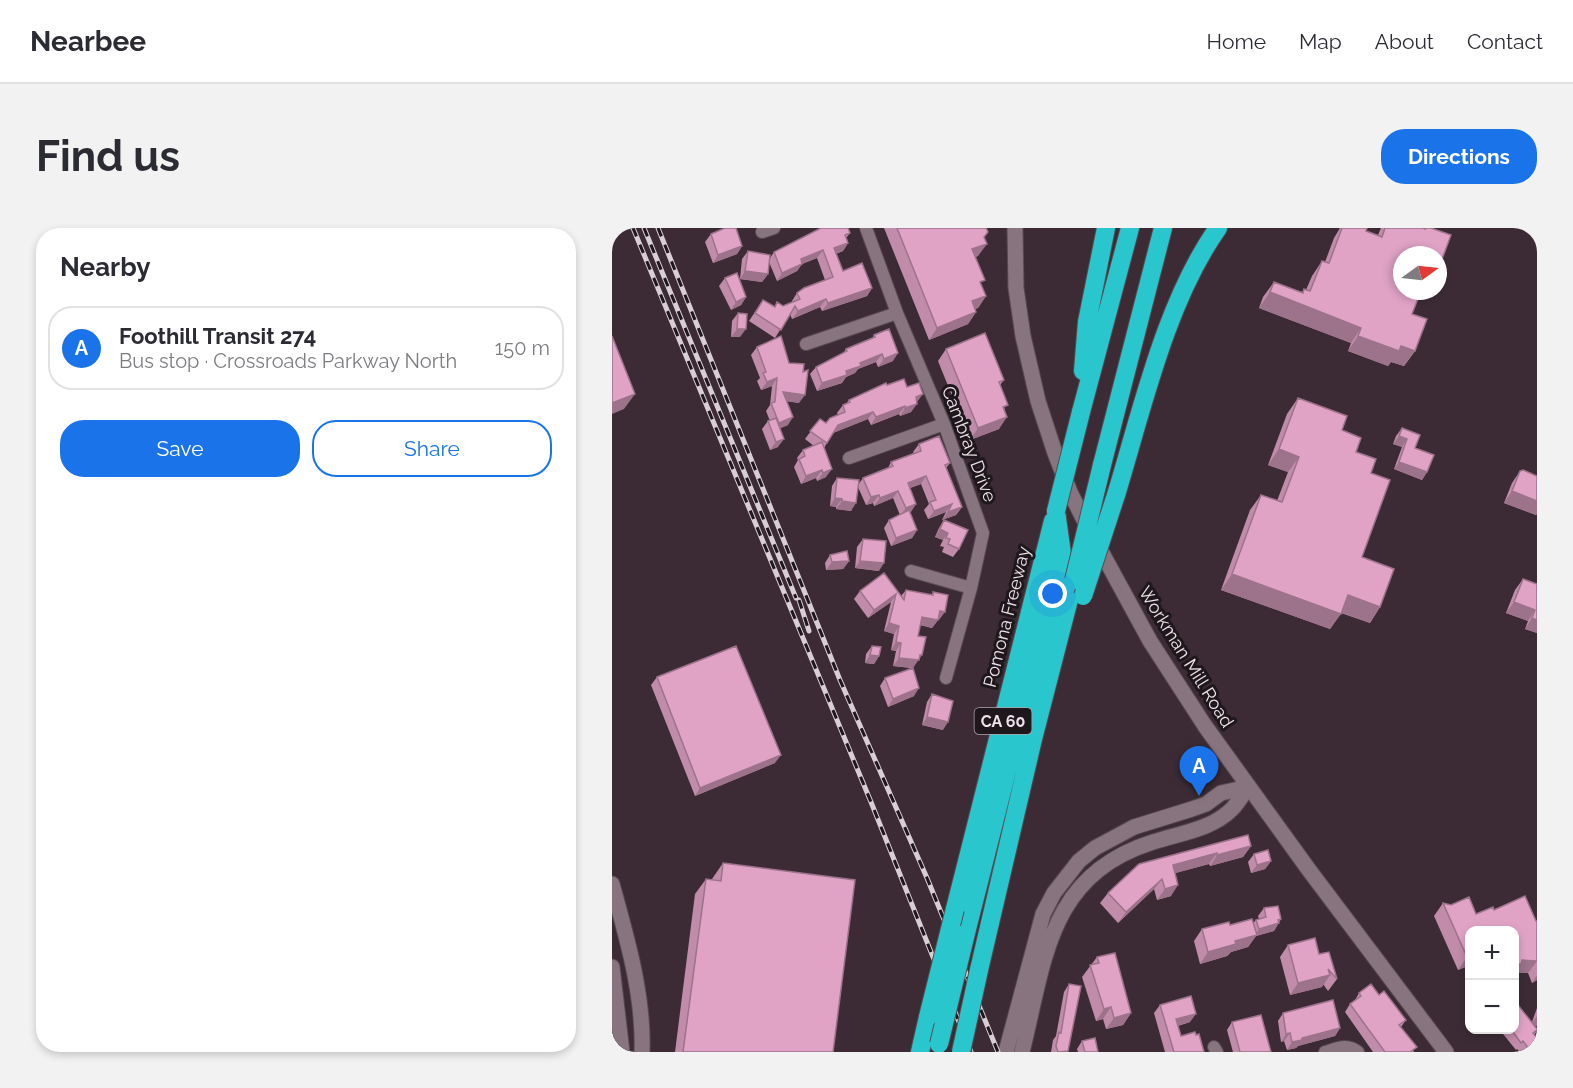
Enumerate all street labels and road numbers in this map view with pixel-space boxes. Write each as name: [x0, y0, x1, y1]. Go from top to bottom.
street label: Cambray Drive: [938, 383, 1001, 505]
street label: Pomona Freeway: [979, 544, 1034, 689]
street label: Workman Mill Road: [1135, 582, 1238, 731]
road number: CA 60: [974, 708, 1032, 734]

